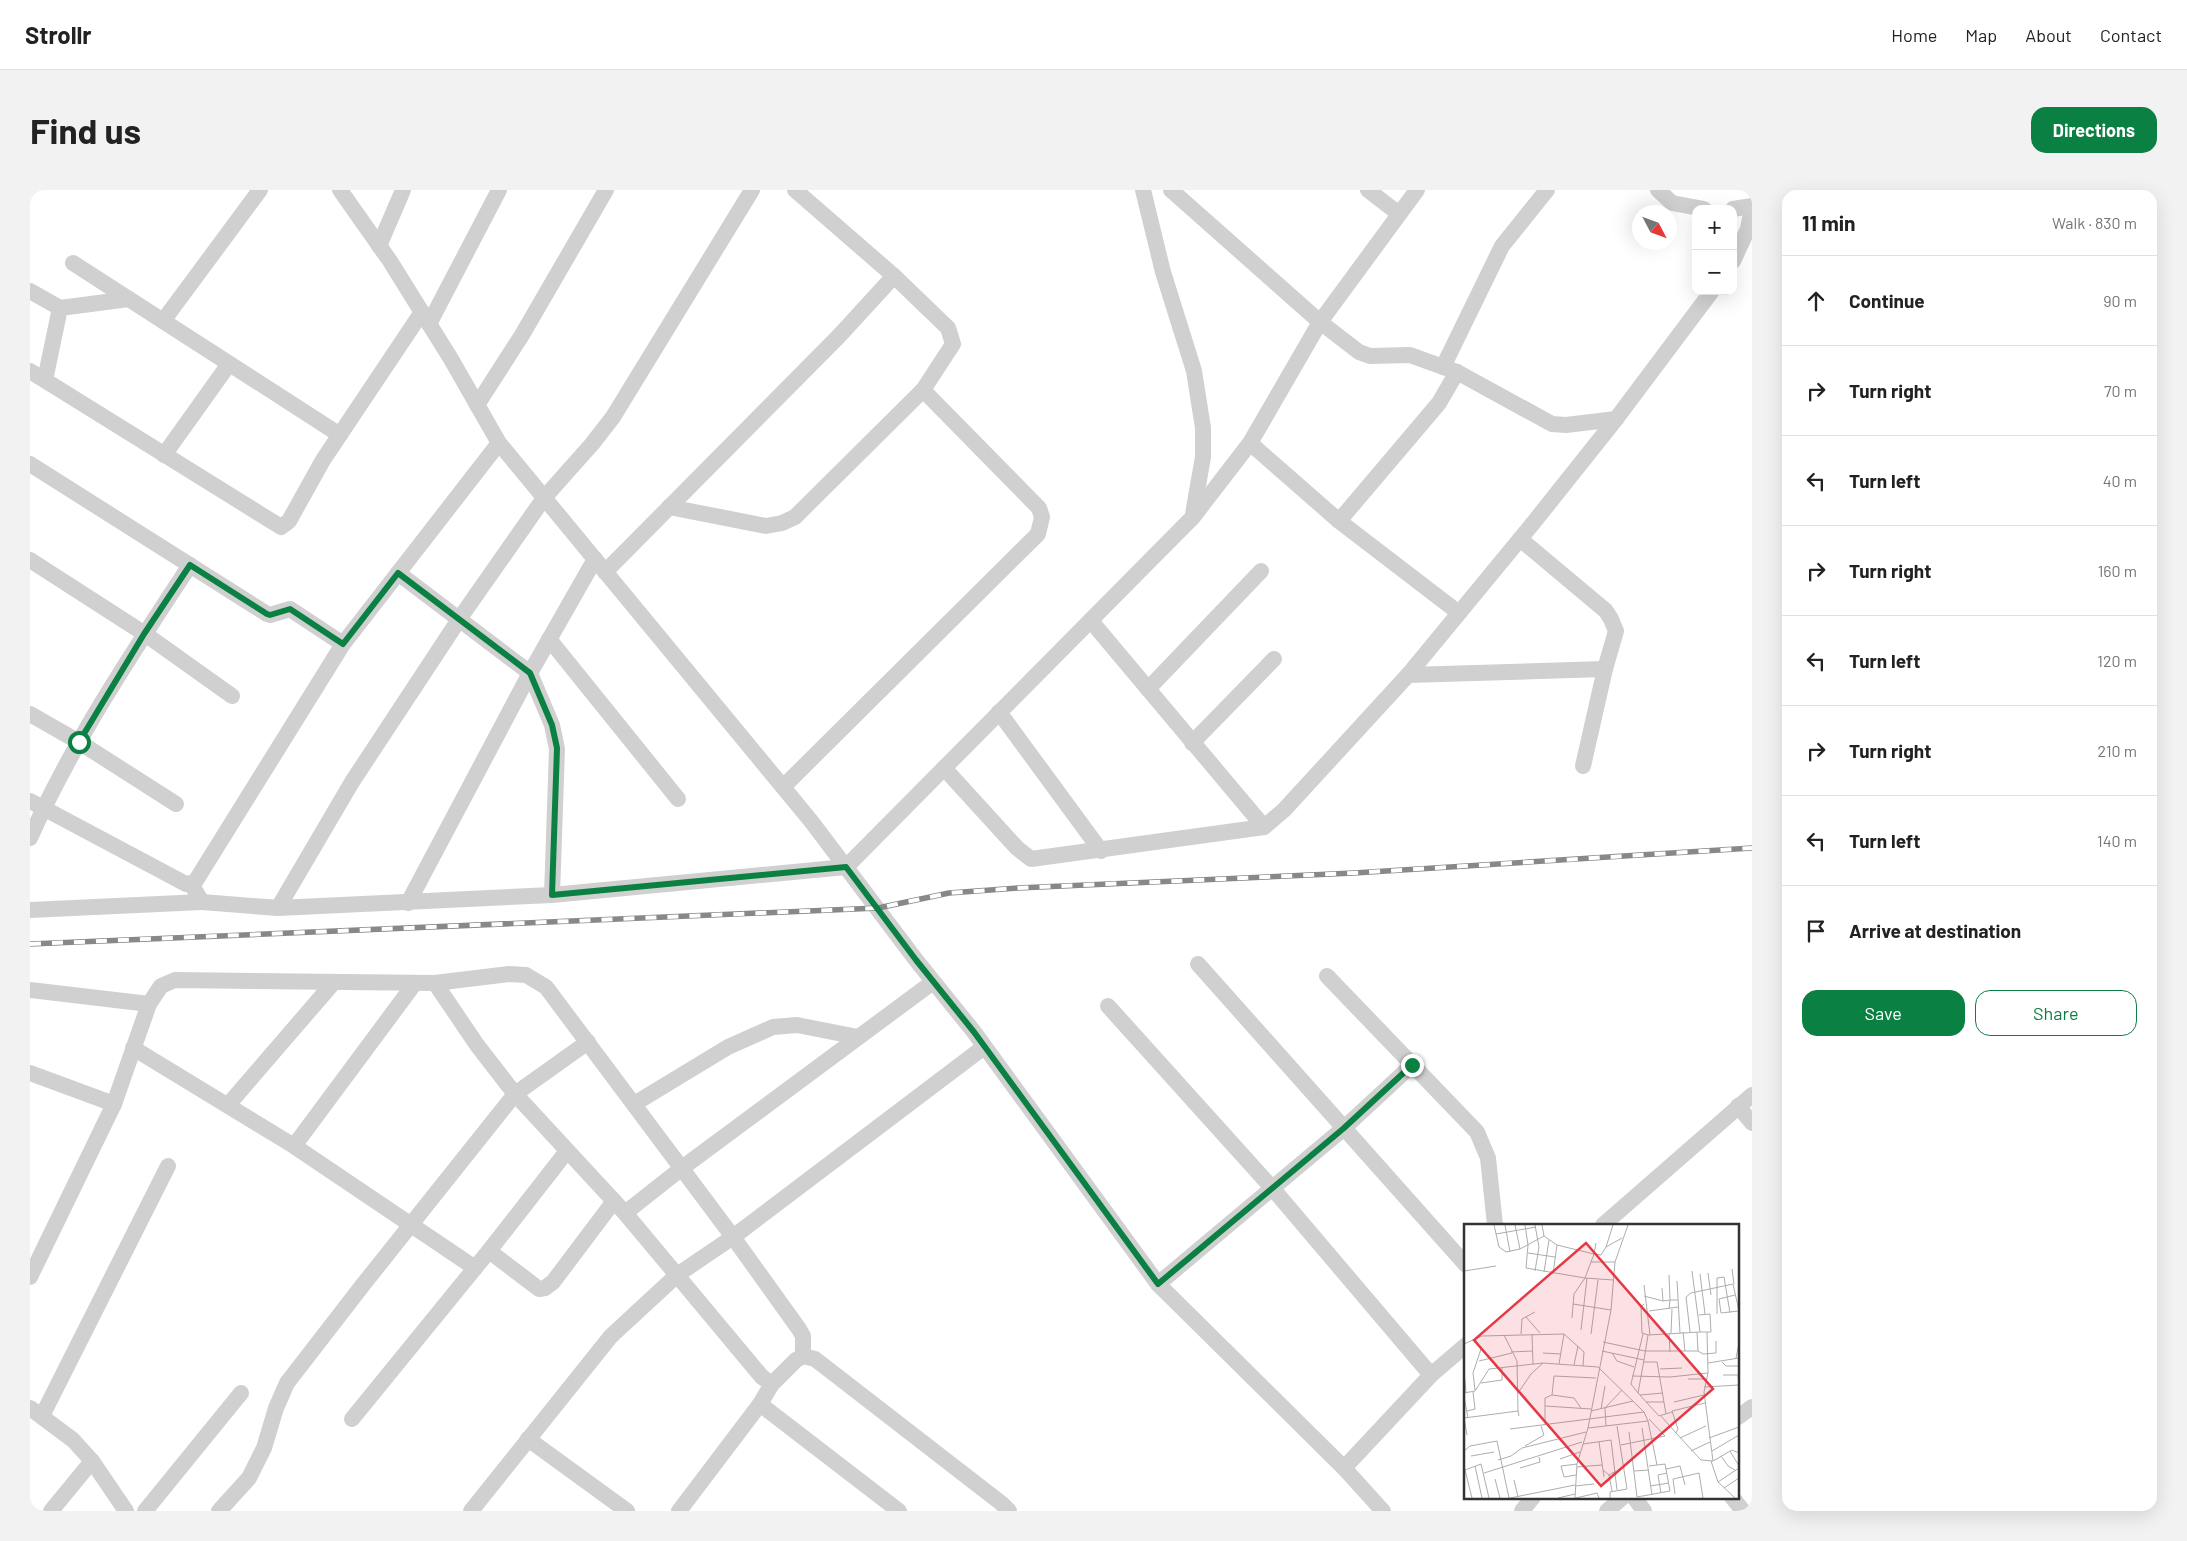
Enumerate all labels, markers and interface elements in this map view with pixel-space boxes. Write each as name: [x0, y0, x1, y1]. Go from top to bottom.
text: Strollr: [25, 20, 92, 49]
text: Home: [1891, 24, 1937, 46]
text: Map: [1965, 24, 1997, 46]
text: About: [2025, 24, 2072, 46]
text: Contact: [2100, 24, 2162, 46]
button: Directions: [2031, 107, 2157, 153]
text: Find us: [30, 109, 141, 151]
north arrow: [1632, 205, 1677, 250]
map controls: [1692, 205, 1737, 295]
button: +: [1692, 205, 1737, 250]
text: 11 min: [1802, 210, 1856, 235]
text: Walk · 830 m: [2052, 213, 2137, 232]
button: −: [1692, 250, 1737, 295]
icon: ahead: [1802, 287, 1830, 315]
text: Continue: [1849, 289, 1925, 312]
text: 90 m: [2103, 291, 2137, 310]
icon: right: [1802, 377, 1830, 405]
text: Turn right: [1849, 379, 1931, 402]
text: 70 m: [2104, 381, 2137, 400]
icon: left: [1802, 467, 1830, 495]
text: Turn left: [1849, 469, 1920, 492]
text: 40 m: [2103, 471, 2137, 490]
icon: right: [1802, 557, 1830, 585]
text: Turn right: [1849, 559, 1931, 582]
text: 160 m: [2098, 561, 2137, 580]
icon: left: [1802, 647, 1830, 675]
text: Turn left: [1849, 649, 1920, 672]
text: 120 m: [2097, 651, 2137, 670]
route start: [68, 731, 91, 754]
icon: right: [1802, 737, 1830, 765]
text: Turn right: [1849, 739, 1931, 762]
text: 210 m: [2098, 741, 2137, 760]
icon: left: [1802, 827, 1830, 855]
text: Turn left: [1849, 829, 1920, 852]
text: 140 m: [2097, 831, 2137, 850]
icon: arrive: [1802, 917, 1830, 945]
text: Arrive at destination: [1849, 919, 2021, 942]
button: Save: [1802, 990, 1965, 1036]
button: Share: [1975, 990, 2137, 1036]
route end: [1401, 1054, 1424, 1077]
inset map: [1464, 1224, 1740, 1498]

